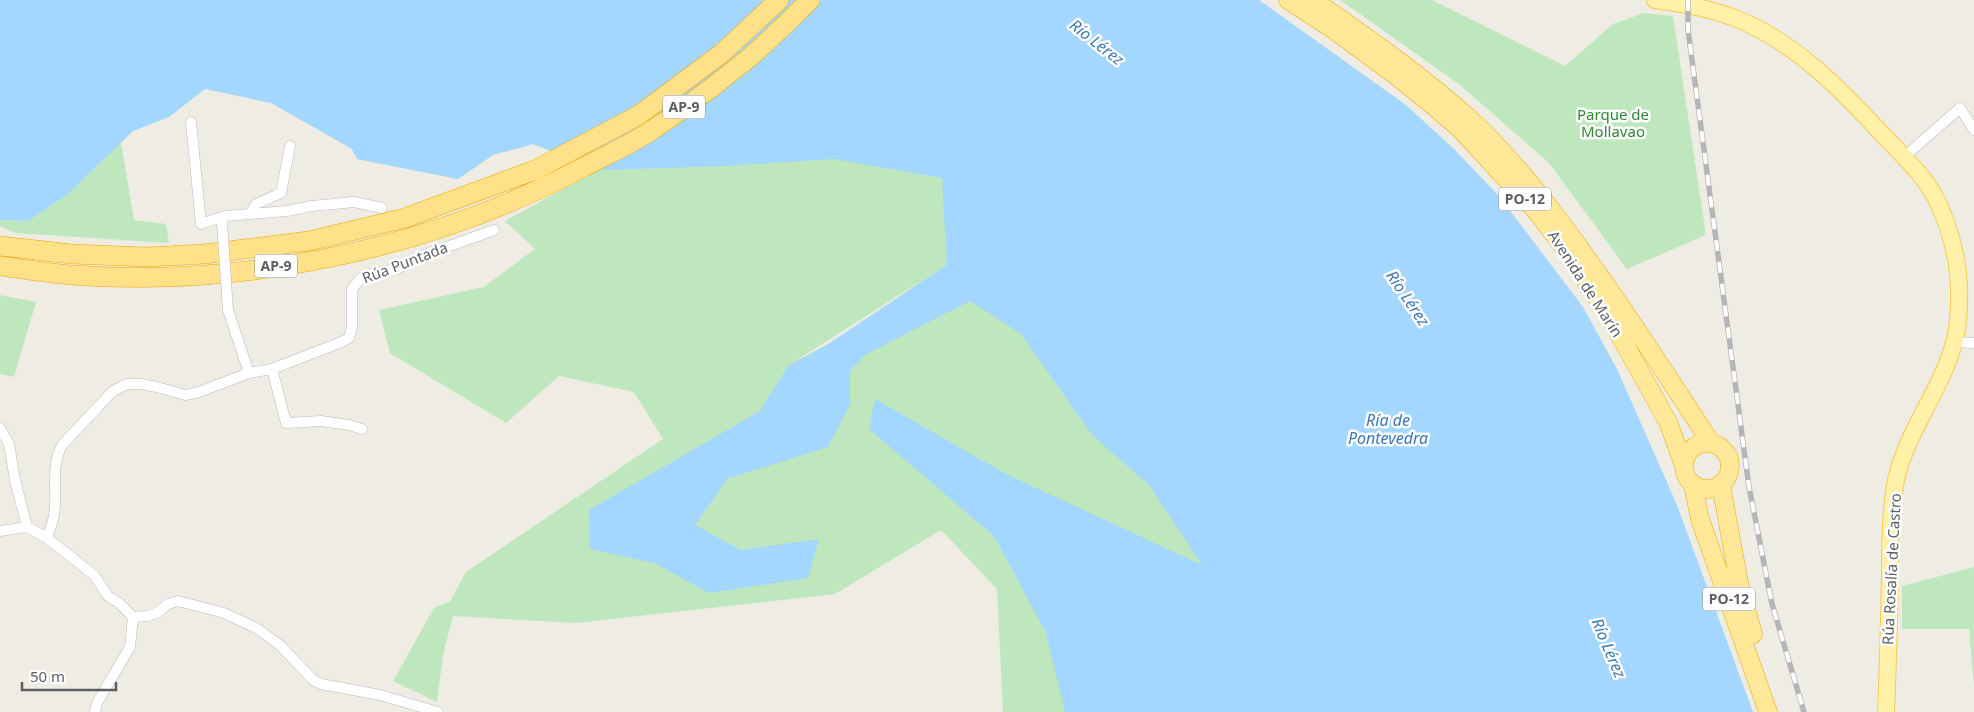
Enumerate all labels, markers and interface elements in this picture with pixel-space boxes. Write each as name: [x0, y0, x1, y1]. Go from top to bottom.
water label: Río Lérez: [1065, 14, 1129, 71]
road number: AP-9: [663, 95, 705, 118]
park label: Parque de Mollavao: [1577, 104, 1649, 141]
road number: PO-12: [1499, 188, 1551, 210]
street label: Avenida de Marín: [1544, 226, 1628, 341]
street label: Rúa Puntada: [359, 237, 450, 288]
road number: AP-9: [255, 255, 297, 278]
water label: Río Lérez: [1381, 266, 1435, 331]
water label: Ría de Pontevedra: [1348, 409, 1428, 449]
street label: Rúa Rosalía de Castro: [1877, 493, 1905, 645]
road number: PO-12: [1703, 588, 1755, 610]
water label: Río Lérez: [1587, 615, 1632, 682]
scale bar: [22, 660, 116, 692]
text: 50 m: [30, 666, 65, 686]

